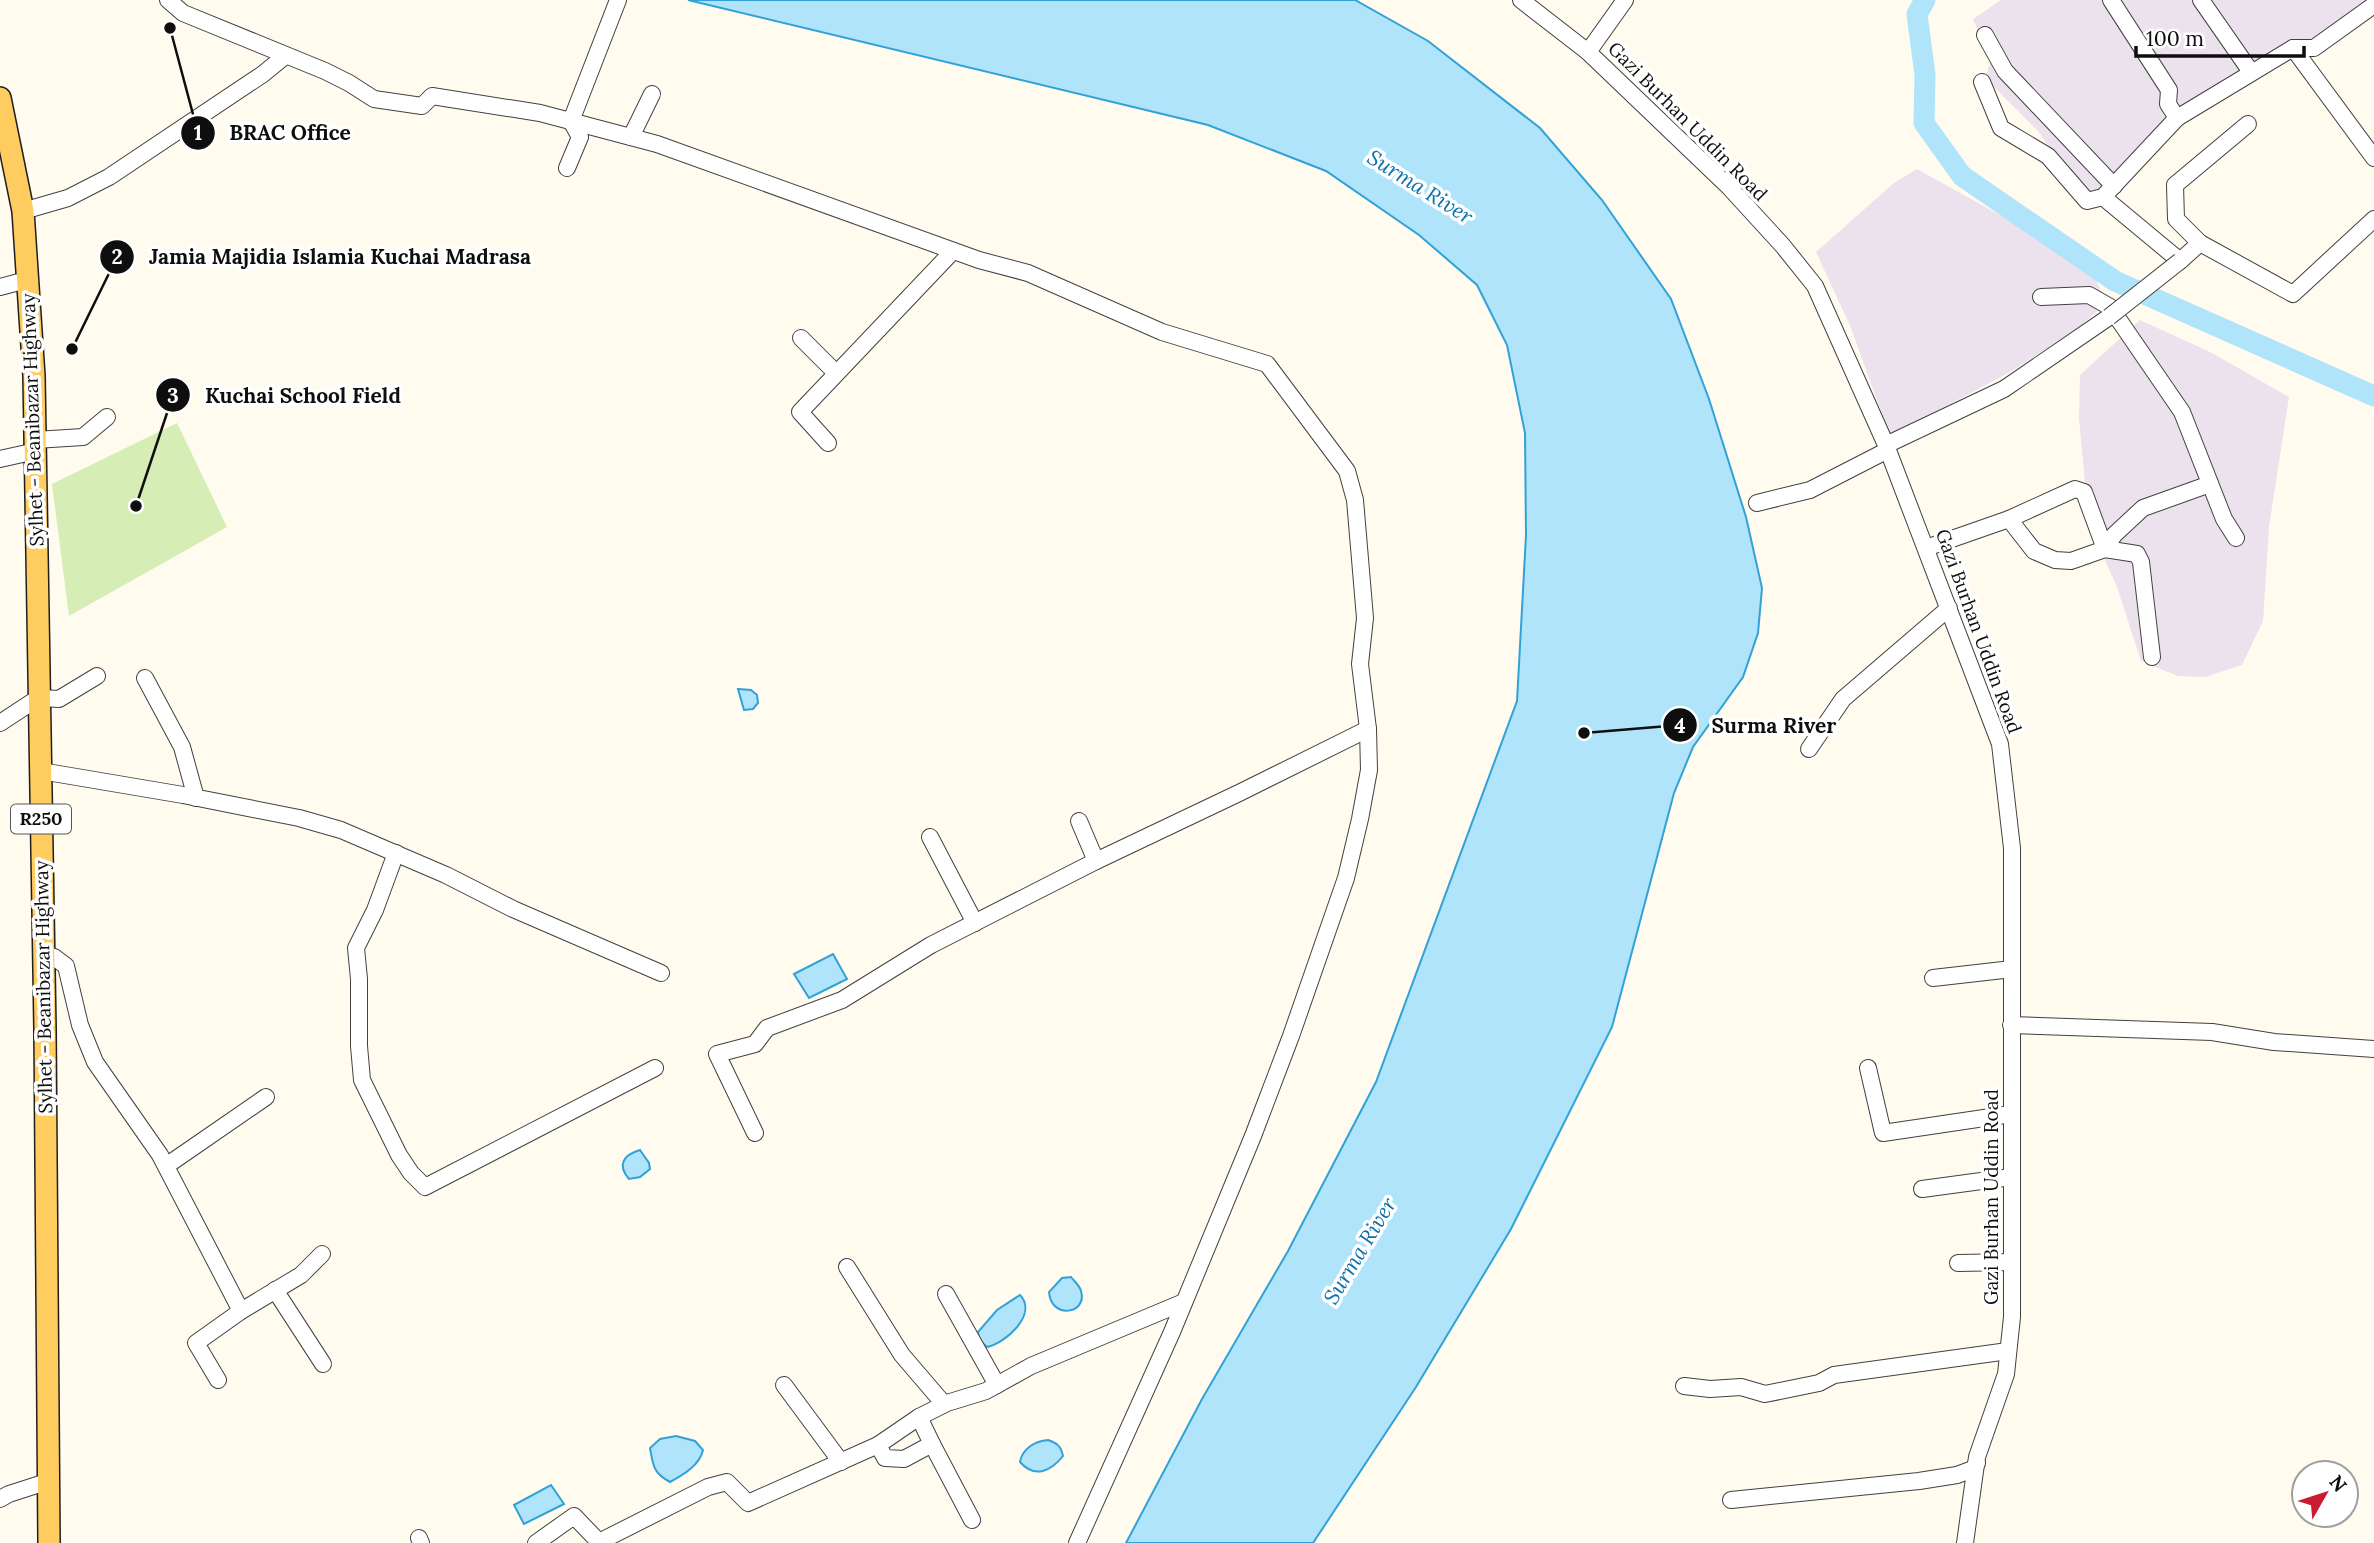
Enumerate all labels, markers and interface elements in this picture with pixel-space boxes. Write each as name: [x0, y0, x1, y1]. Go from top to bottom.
scale bar: [2136, 14, 2304, 58]
text: 100 m: [2146, 25, 2204, 52]
street label: Gazi Burhan Uddin Road: [1603, 36, 1773, 206]
callout: BRAC Office: [180, 112, 365, 154]
text: 1: [194, 119, 202, 146]
text: BRAC Office: [229, 119, 351, 146]
water label: Surma River: [1362, 143, 1479, 230]
callout: Jamia Majidia Islamia Kuchai Madrasa: [100, 236, 545, 278]
text: 2: [111, 243, 123, 270]
text: Jamia Majidia Islamia Kuchai Madrasa: [149, 243, 531, 270]
street label: Sylhet - Beanibazar Highway: [16, 293, 48, 547]
callout: Kuchai School Field: [156, 374, 415, 416]
text: 3: [167, 382, 179, 409]
text: Kuchai School Field: [205, 382, 401, 409]
street label: Gazi Burhan Uddin Road: [1931, 526, 2027, 736]
callout: Surma River: [1663, 704, 1851, 746]
text: 4: [1674, 712, 1686, 739]
text: Surma River: [1712, 712, 1836, 739]
road number: R250: [11, 804, 71, 834]
street label: Sylhet - Beanibazar Highway: [29, 860, 57, 1114]
street label: Gazi Burhan Uddin Road: [1979, 1089, 2003, 1305]
water label: Surma River: [1317, 1192, 1402, 1309]
north arrow: [2290, 1459, 2360, 1529]
text: N: [2324, 1470, 2352, 1497]

